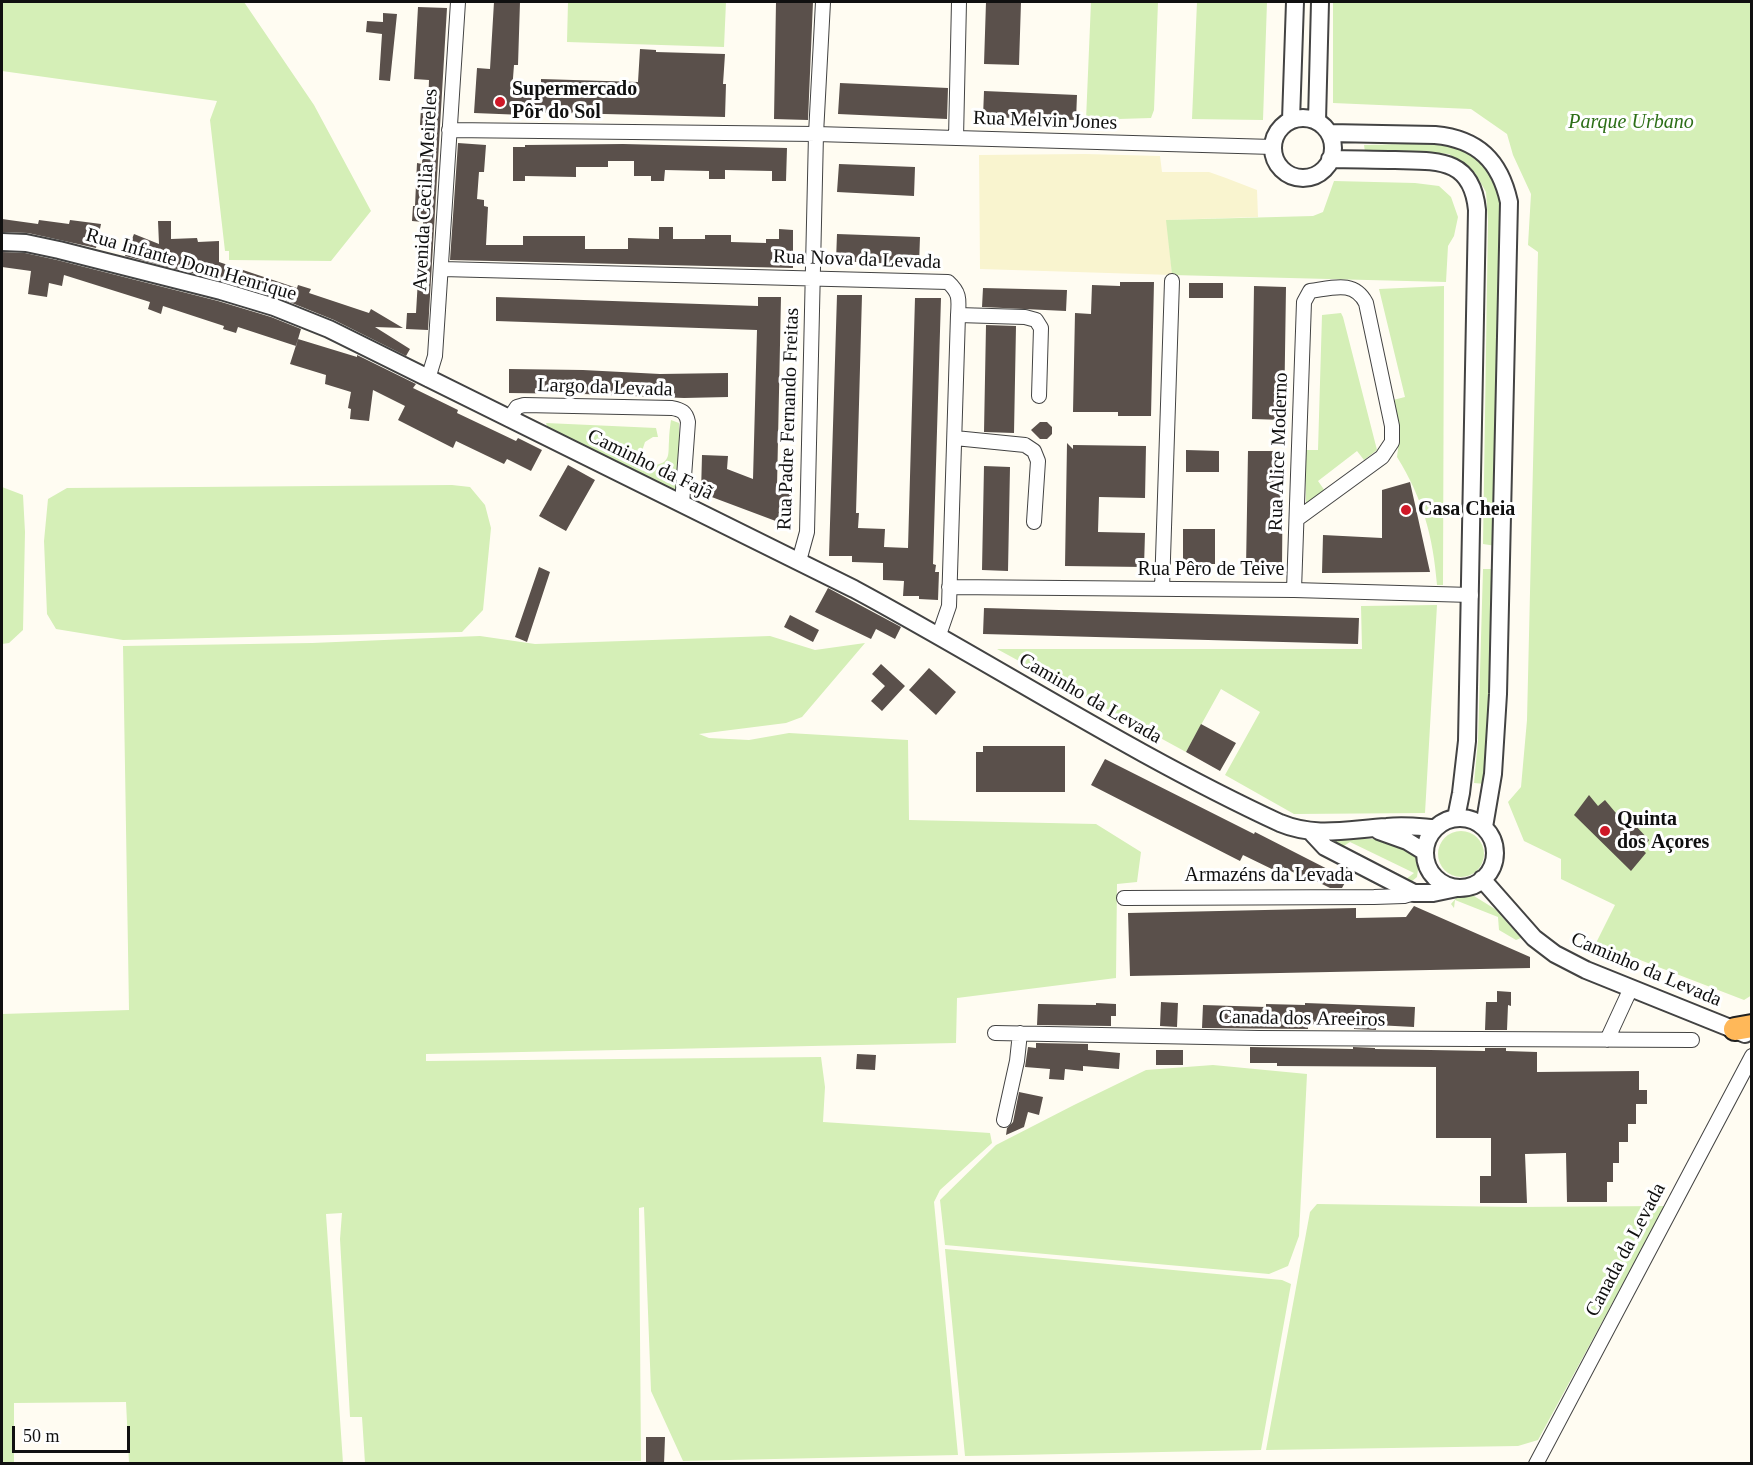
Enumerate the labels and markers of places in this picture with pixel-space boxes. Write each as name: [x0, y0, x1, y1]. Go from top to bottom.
place label: Supermercado Pôr do Sol: [512, 78, 637, 125]
marker: Supermercado Pôr do Sol: [493, 95, 507, 109]
place label: Casa Cheia: [1418, 498, 1515, 522]
marker: Casa Cheia: [1399, 503, 1413, 517]
place label: Quinta dos Açores: [1617, 808, 1709, 855]
marker: Quinta dos Açores: [1598, 824, 1612, 838]

